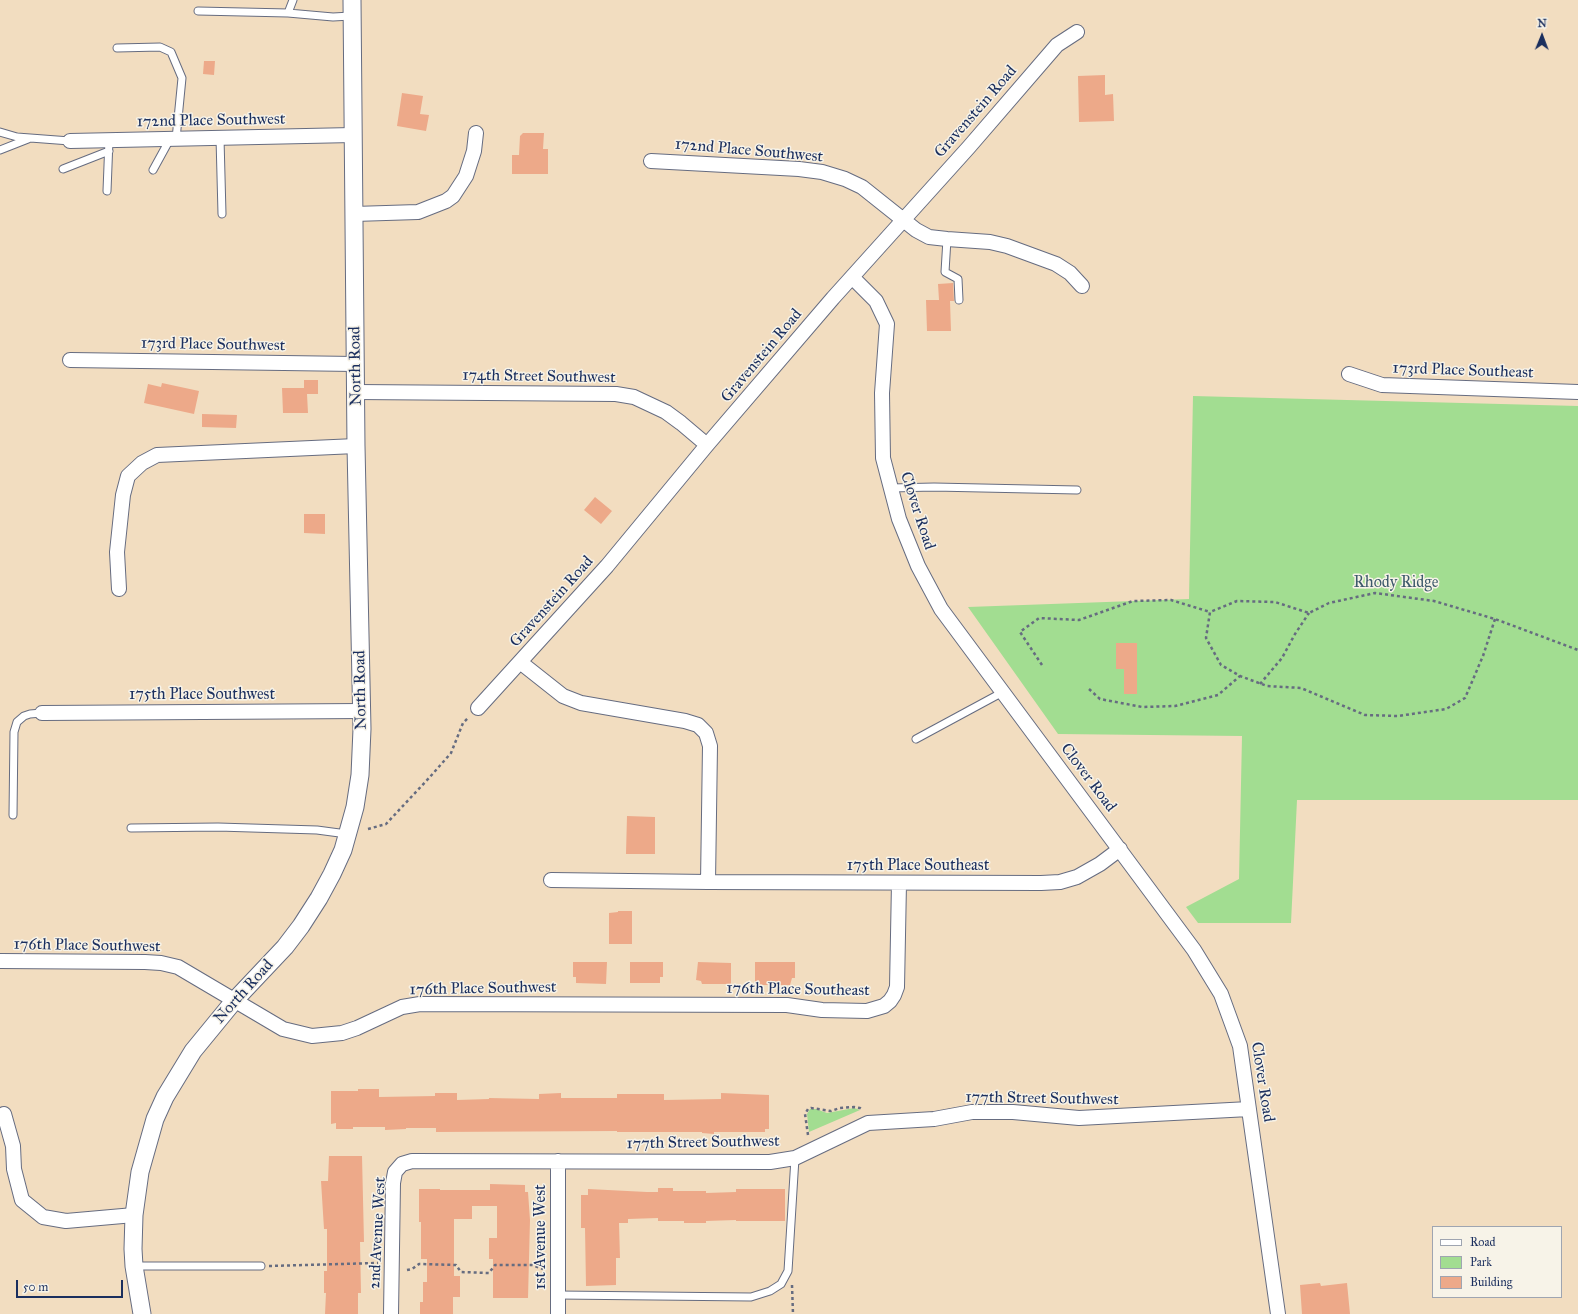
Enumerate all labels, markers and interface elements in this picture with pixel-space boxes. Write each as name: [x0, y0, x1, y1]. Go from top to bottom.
north arrow: [1522, 16, 1562, 56]
text: N: [1537, 17, 1547, 30]
street label: Gravenstein Road: [931, 62, 1021, 162]
street label: 172nd Place Southwest: [136, 110, 286, 132]
street label: 172nd Place Southwest: [674, 135, 824, 167]
street label: Gravenstein Road: [717, 305, 807, 407]
street label: North Road: [346, 326, 366, 406]
street label: 173rd Place Southwest: [141, 334, 285, 356]
street label: 173rd Place Southeast: [1392, 359, 1534, 383]
street label: 174th Street Southwest: [462, 366, 616, 388]
street label: Clover Road: [895, 470, 939, 552]
street label: Gravenstein Road: [506, 553, 598, 651]
park label: Rhody Ridge: [1354, 573, 1438, 593]
street label: North Road: [351, 650, 371, 730]
street label: 175th Place Southwest: [129, 685, 275, 705]
street label: Clover Road: [1056, 740, 1120, 816]
street label: 175th Place Southeast: [847, 856, 989, 876]
street label: 176th Place Southwest: [13, 935, 161, 957]
street label: North Road: [210, 956, 278, 1028]
street label: 176th Place Southwest: [409, 978, 557, 1000]
street label: 176th Place Southeast: [726, 979, 870, 1001]
street label: Clover Road: [1246, 1041, 1278, 1123]
street label: 177th Street Southwest: [965, 1088, 1119, 1110]
street label: 177th Street Southwest: [626, 1132, 780, 1154]
street label: 2nd Avenue West: [365, 1176, 391, 1290]
street label: 1st Avenue West: [531, 1184, 551, 1290]
legend: [1432, 1226, 1562, 1298]
text: Road: [1470, 1235, 1496, 1249]
text: Park: [1470, 1255, 1492, 1269]
scale bar: [18, 1272, 125, 1298]
text: Building: [1470, 1275, 1512, 1289]
text: 50 m: [23, 1280, 48, 1294]

